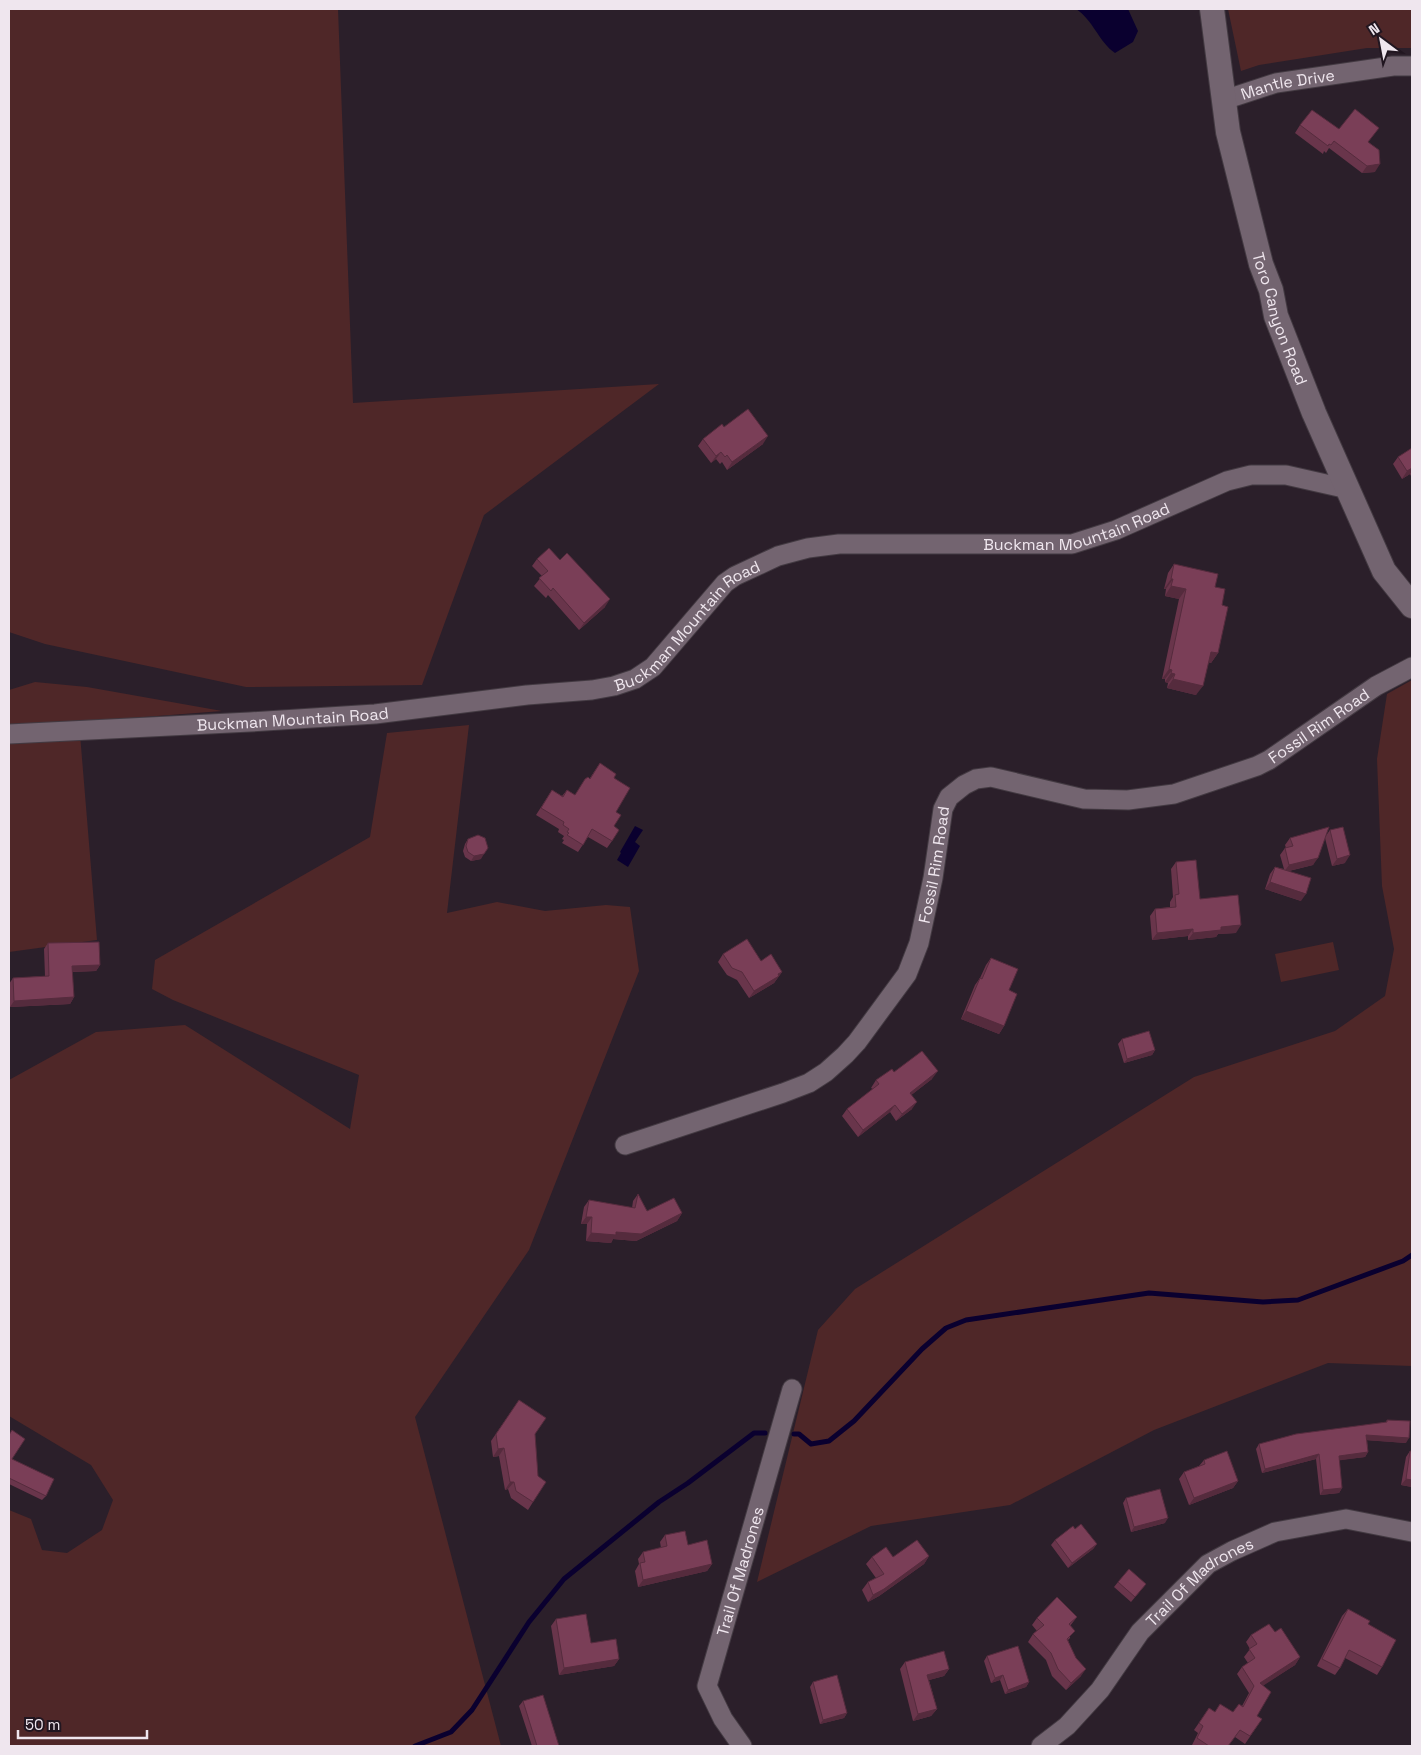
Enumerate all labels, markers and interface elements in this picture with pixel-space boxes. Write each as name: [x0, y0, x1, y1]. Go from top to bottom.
north arrow: [1356, 15, 1406, 65]
text: N: [1365, 19, 1383, 39]
street label: Mantle Drive: [1238, 64, 1336, 104]
street label: Toro Canyon Road: [1248, 250, 1313, 388]
street label: Buckman Mountain Road: [983, 497, 1173, 555]
street label: Buckman Mountain Road: [611, 555, 763, 696]
street label: Fossil Rim Road: [1264, 683, 1373, 768]
street label: Buckman Mountain Road: [196, 702, 390, 735]
street label: Fossil Rim Road: [913, 805, 954, 925]
street label: Trail Of Madrones: [711, 1504, 768, 1638]
street label: Trail Of Madrones: [1141, 1532, 1257, 1631]
scale bar: [18, 1708, 146, 1740]
text: 50 m: [25, 1715, 60, 1734]

